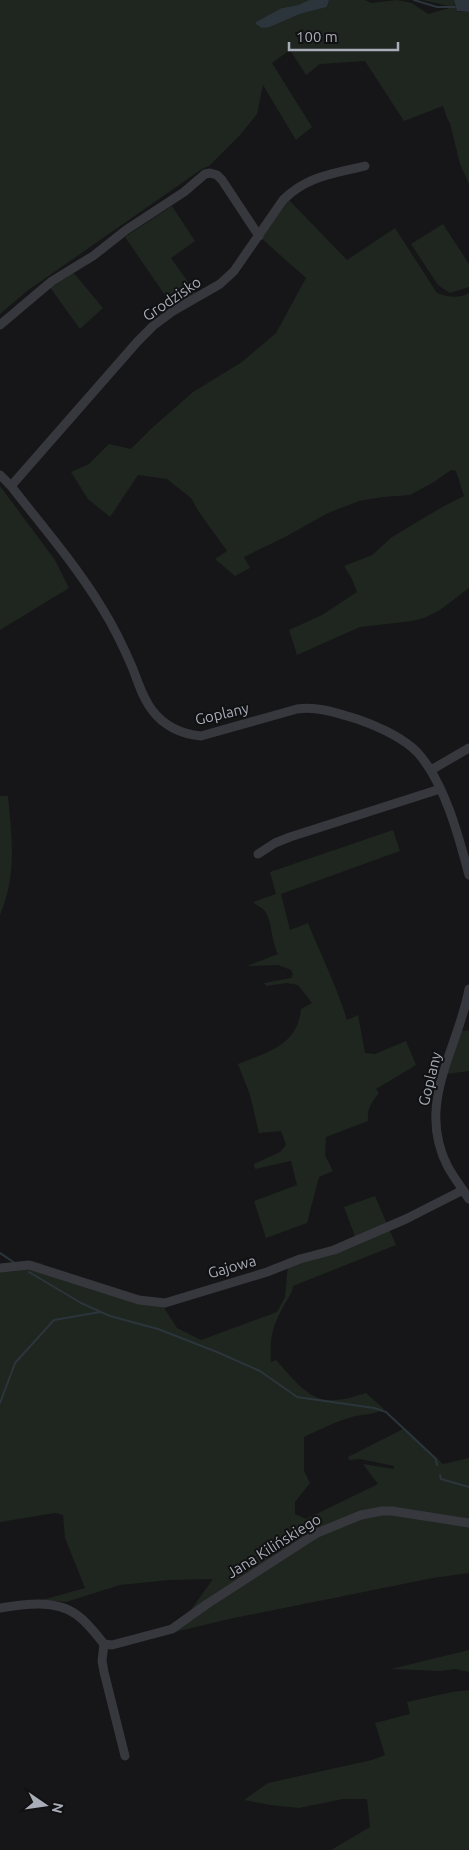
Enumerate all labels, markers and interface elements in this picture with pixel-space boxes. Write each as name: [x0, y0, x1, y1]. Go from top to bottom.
scale bar: [289, 20, 398, 52]
text: 100 m: [296, 28, 338, 45]
street label: Grodzisko: [139, 273, 204, 324]
street label: Goplany: [193, 699, 251, 728]
street label: Goplany: [415, 1050, 444, 1108]
street label: Gajowa: [206, 1252, 258, 1281]
street label: Jana Kilińskiego: [224, 1510, 324, 1581]
north arrow: [20, 1780, 70, 1830]
text: N: [49, 1801, 67, 1815]

